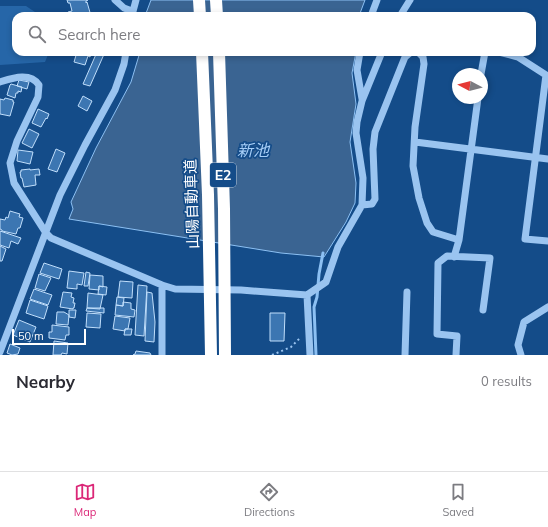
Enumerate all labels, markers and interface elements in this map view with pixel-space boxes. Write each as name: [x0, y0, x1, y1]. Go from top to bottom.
search box: [12, 12, 536, 56]
icon: search: [26, 23, 48, 45]
text: Search here: [58, 25, 140, 44]
north arrow: [452, 68, 488, 104]
water label: 新池: [237, 140, 271, 160]
street label: 山陽自動車道: [180, 159, 203, 249]
road number: E2: [210, 163, 236, 187]
scale bar: [12, 327, 86, 346]
text: 50 m: [18, 329, 44, 343]
text: Nearby: [16, 371, 75, 392]
text: 0 results: [481, 373, 532, 389]
tab: Map: [74, 481, 96, 519]
tab: Directions: [244, 481, 295, 519]
tab: Saved: [442, 481, 474, 519]

